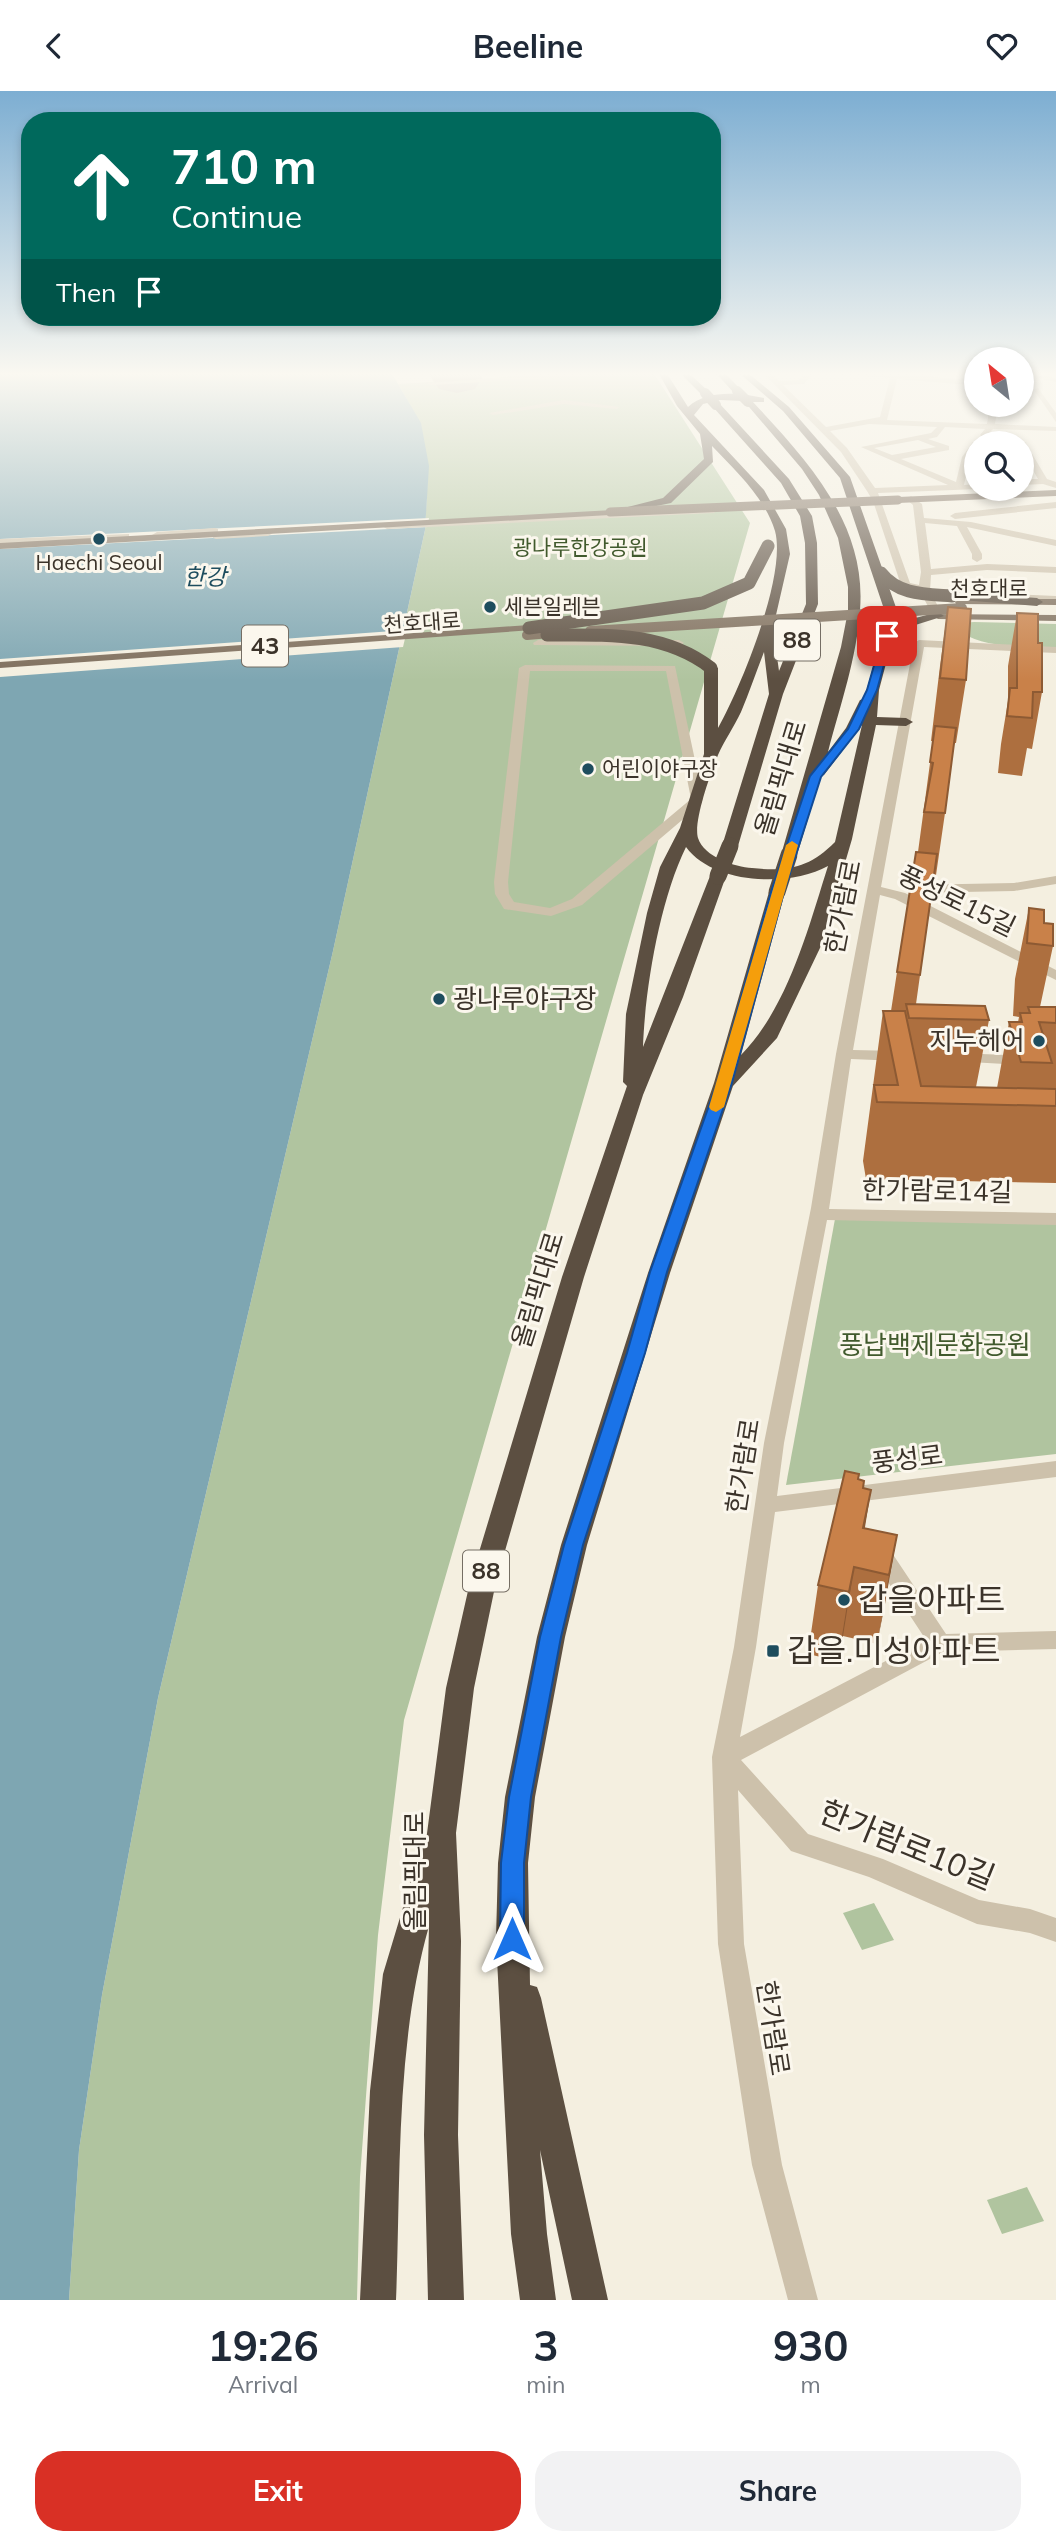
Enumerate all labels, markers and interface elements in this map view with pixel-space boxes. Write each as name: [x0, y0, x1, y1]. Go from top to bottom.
text: Beeline: [473, 26, 583, 66]
icon: back: [35, 27, 73, 65]
icon: heart: [983, 27, 1021, 65]
text: 710 m: [171, 135, 317, 196]
icon: ahead: [56, 140, 147, 231]
text: Continue: [171, 196, 302, 236]
icon: arrive: [130, 273, 168, 311]
text: Then: [56, 276, 116, 309]
north arrow: [964, 347, 1034, 417]
map controls: [964, 347, 1034, 501]
button: search: [964, 431, 1034, 501]
marker: Haechi Seoul: [91, 531, 107, 547]
park label: 광나루한강공원: [512, 534, 648, 560]
place label: Haechi Seoul: [36, 549, 162, 575]
water label: 한강: [184, 562, 229, 591]
street label: 천호대로: [950, 575, 1028, 601]
place label: 세븐일레븐: [504, 593, 601, 619]
marker: 세븐일레븐: [482, 599, 498, 615]
street label: 천호대로: [382, 606, 461, 638]
pin: [857, 606, 917, 666]
icon: arrive: [868, 617, 906, 655]
road number: 88: [774, 619, 820, 661]
road number: 43: [242, 625, 288, 667]
street label: 올림픽대로: [747, 716, 814, 840]
place label: 어린이야구장: [602, 755, 718, 781]
marker: 어린이야구장: [580, 761, 596, 777]
street label: 한가람로: [817, 857, 868, 957]
street label: 풍성로15길: [893, 858, 1021, 943]
place label: 광나루야구장: [453, 982, 597, 1015]
marker: 광나루야구장: [431, 991, 447, 1007]
place label: 지누헤어: [929, 1024, 1025, 1057]
marker: 지누헤어: [1031, 1033, 1047, 1049]
street label: 한가람로14길: [861, 1173, 1013, 1208]
street label: 올림픽대로: [504, 1228, 571, 1352]
park label: 풍납백제문화공원: [839, 1328, 1031, 1361]
street label: 한가람로: [719, 1416, 766, 1516]
street label: 풍성로: [869, 1438, 945, 1479]
road number: 88: [463, 1551, 509, 1591]
place label: 갑을아파트: [858, 1579, 1005, 1619]
marker: 갑을아파트: [836, 1592, 852, 1608]
place label: 갑을.미성아파트: [787, 1630, 1000, 1670]
marker: 갑을.미성아파트: [765, 1643, 781, 1659]
street label: 한가람로10길: [814, 1791, 1001, 1897]
street label: 올림픽대로: [398, 1811, 431, 1931]
position arrow: [475, 1902, 549, 1976]
street label: 한가람로: [750, 1978, 797, 2078]
text: 19:26: [208, 2319, 319, 2372]
text: 3: [533, 2319, 558, 2372]
text: 930: [773, 2319, 848, 2372]
text: Arrival: [228, 2370, 298, 2399]
text: min: [526, 2370, 565, 2399]
text: m: [801, 2370, 821, 2399]
button: Exit: [35, 2451, 521, 2531]
button: Share: [535, 2451, 1021, 2531]

